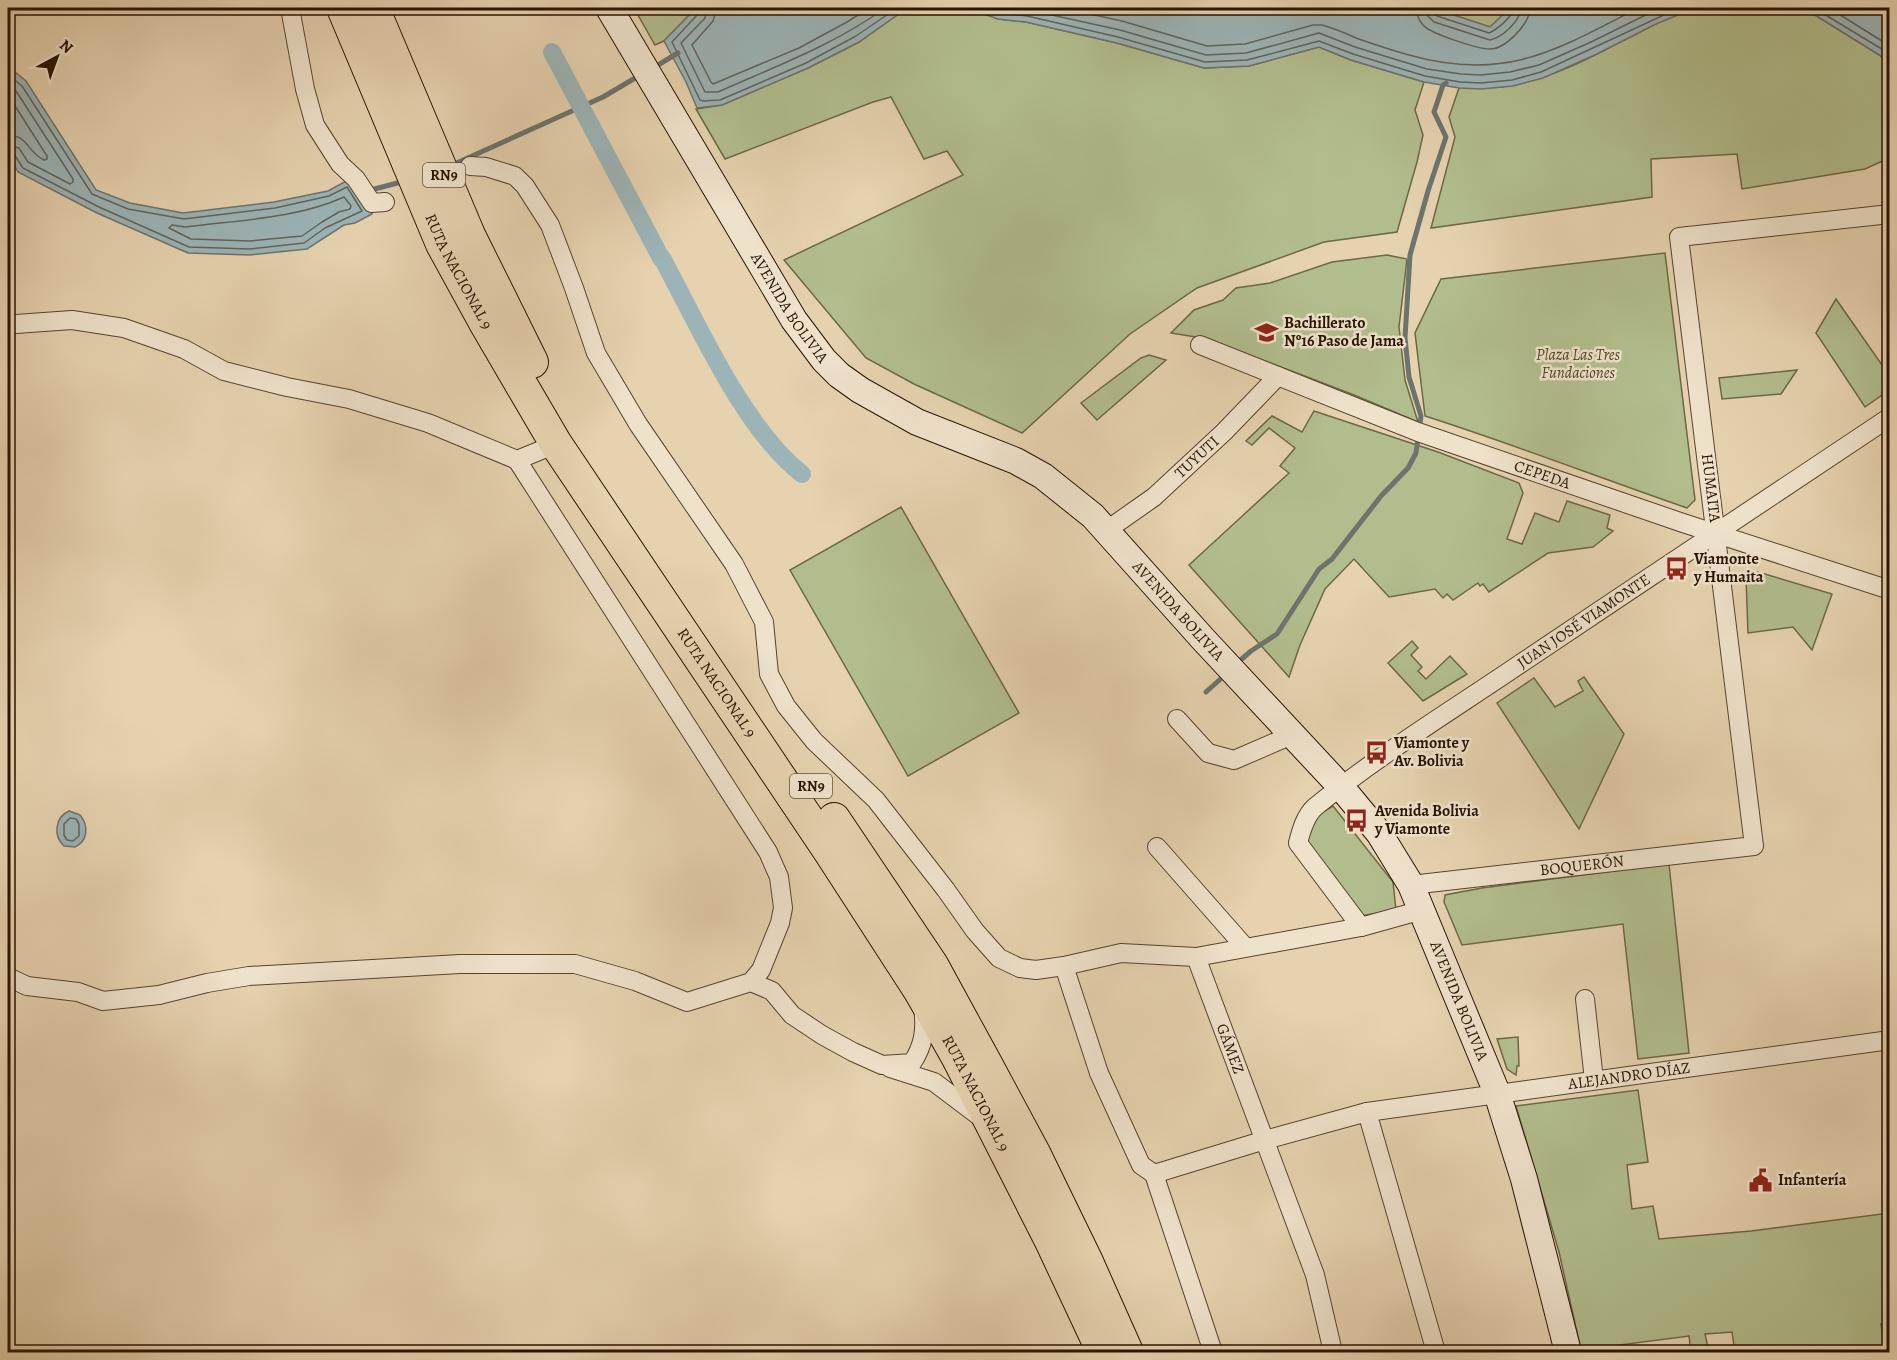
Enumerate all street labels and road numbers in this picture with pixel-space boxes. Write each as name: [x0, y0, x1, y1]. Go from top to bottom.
road number: RN9: [423, 163, 465, 187]
street label: RUTA NACIONAL 9: [420, 210, 498, 334]
street label: AVENIDA BOLIVIA: [745, 248, 834, 368]
street label: TUYUTI: [1170, 431, 1224, 483]
street label: HUMAITA: [1696, 452, 1726, 524]
street label: CEPEDA: [1511, 455, 1574, 495]
street label: AVENIDA BOLIVIA: [1127, 555, 1230, 666]
street label: JUAN JOSÉ VIAMONTE: [1513, 569, 1655, 674]
street label: RUTA NACIONAL 9: [672, 624, 761, 742]
road number: RN9: [790, 774, 832, 798]
street label: BOQUERÓN: [1539, 850, 1625, 881]
street label: AVENIDA BOLIVIA: [1424, 937, 1494, 1065]
street label: GÁMEZ: [1211, 1020, 1250, 1077]
street label: RUTA NACIONAL 9: [937, 1031, 1015, 1155]
street label: ALEJANDRO DÍAZ: [1566, 1057, 1692, 1095]

